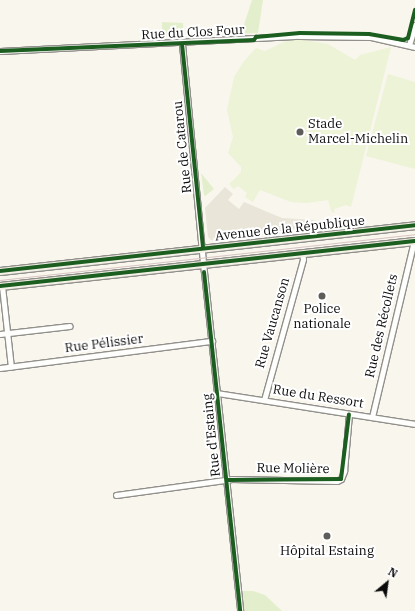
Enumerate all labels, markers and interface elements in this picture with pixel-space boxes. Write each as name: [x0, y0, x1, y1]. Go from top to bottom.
street label: Rue du Clos Four: [141, 23, 245, 43]
street label: Rue de Catarou: [170, 100, 196, 194]
place label: Stade Marcel-Michelin: [308, 117, 408, 148]
marker: Stade Marcel-Michelin: [295, 127, 305, 137]
street label: Avenue de la République: [214, 213, 366, 245]
street label: Rue des Récollets: [362, 273, 402, 379]
street label: Rue Vaucanson: [253, 276, 293, 370]
marker: Police nationale: [317, 291, 327, 301]
place label: Police nationale: [293, 302, 351, 333]
street label: Rue Pélissier: [64, 331, 144, 357]
street label: Rue du Ressort: [272, 382, 364, 412]
street label: Rue d'Estaing: [200, 393, 224, 477]
street label: Rue Molière: [256, 461, 330, 477]
marker: Hôpital Estaing: [321, 530, 333, 542]
place label: Hôpital Estaing: [280, 543, 374, 559]
north arrow: [367, 563, 407, 603]
text: N: [386, 564, 400, 581]

